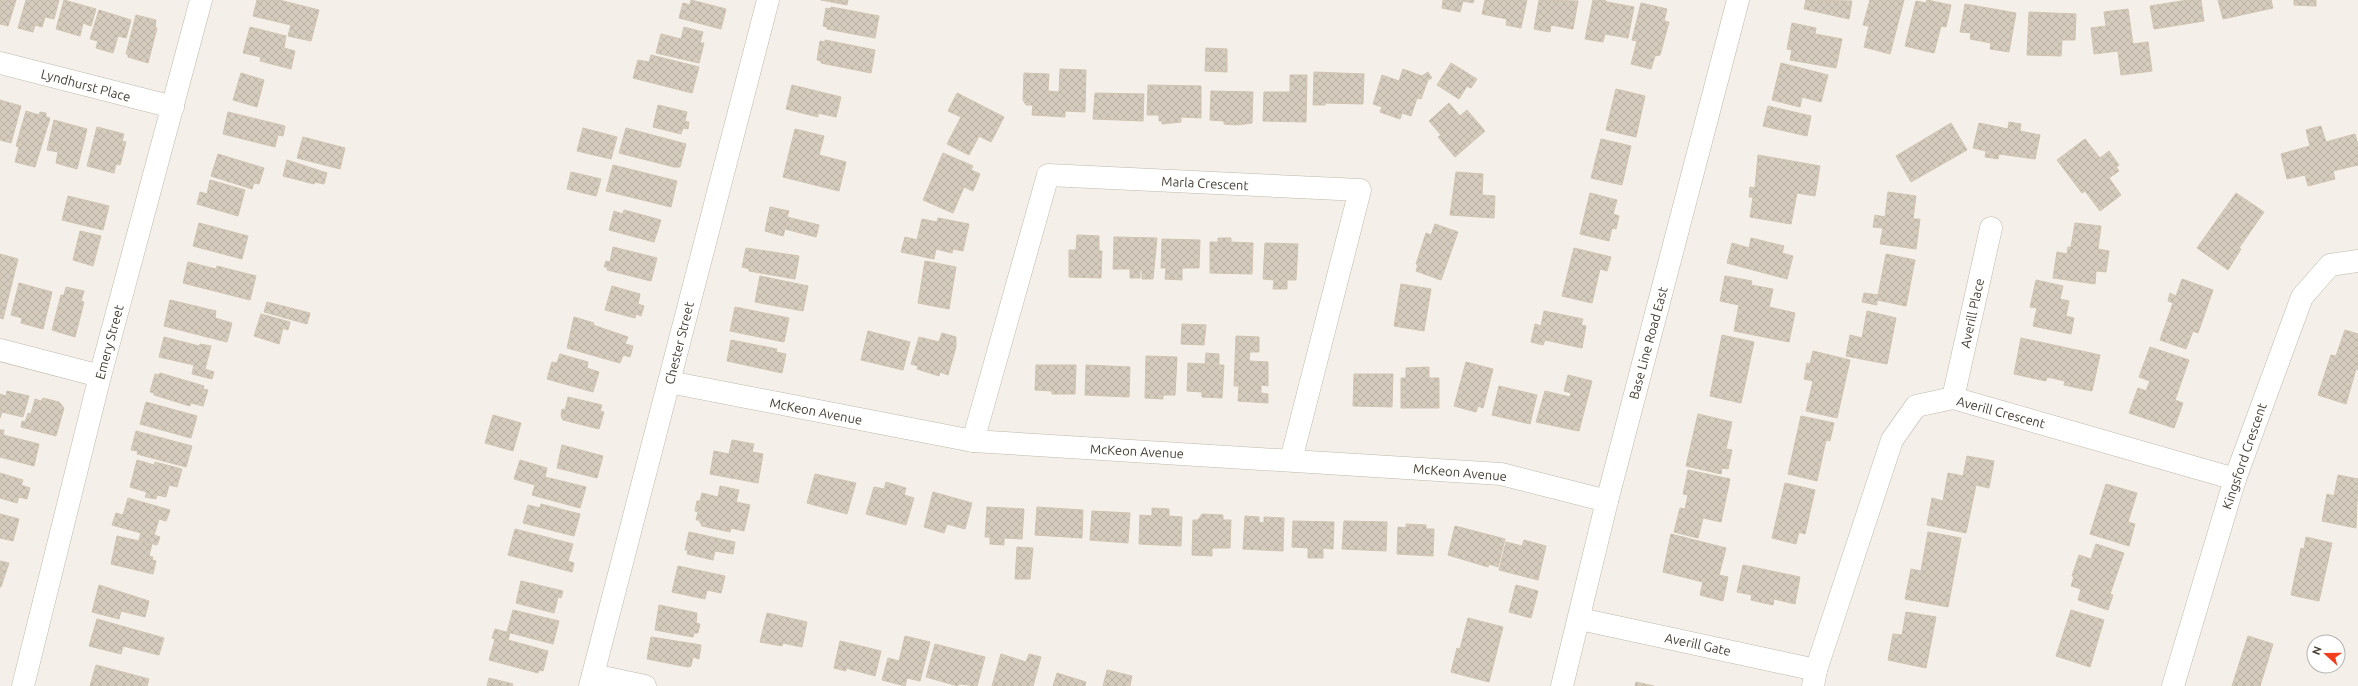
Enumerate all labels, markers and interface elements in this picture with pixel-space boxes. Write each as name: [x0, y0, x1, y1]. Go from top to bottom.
street label: Lyndhurst Place: [40, 66, 132, 104]
street label: Marla Crescent: [1161, 174, 1249, 192]
street label: Averill Place: [1958, 277, 1986, 349]
street label: Base Line Road East: [1626, 285, 1670, 401]
street label: Chester Street: [662, 300, 696, 386]
street label: Emery Street: [92, 303, 126, 381]
street label: Averill Crescent: [1955, 393, 2047, 431]
street label: McKeon Avenue: [768, 395, 864, 427]
street label: Kingsford Crescent: [2219, 401, 2269, 511]
street label: McKeon Avenue: [1090, 442, 1184, 460]
street label: McKeon Avenue: [1413, 461, 1507, 483]
street label: Averill Gate: [1664, 630, 1732, 658]
north arrow: [2306, 634, 2346, 674]
text: N: [2310, 644, 2324, 656]

